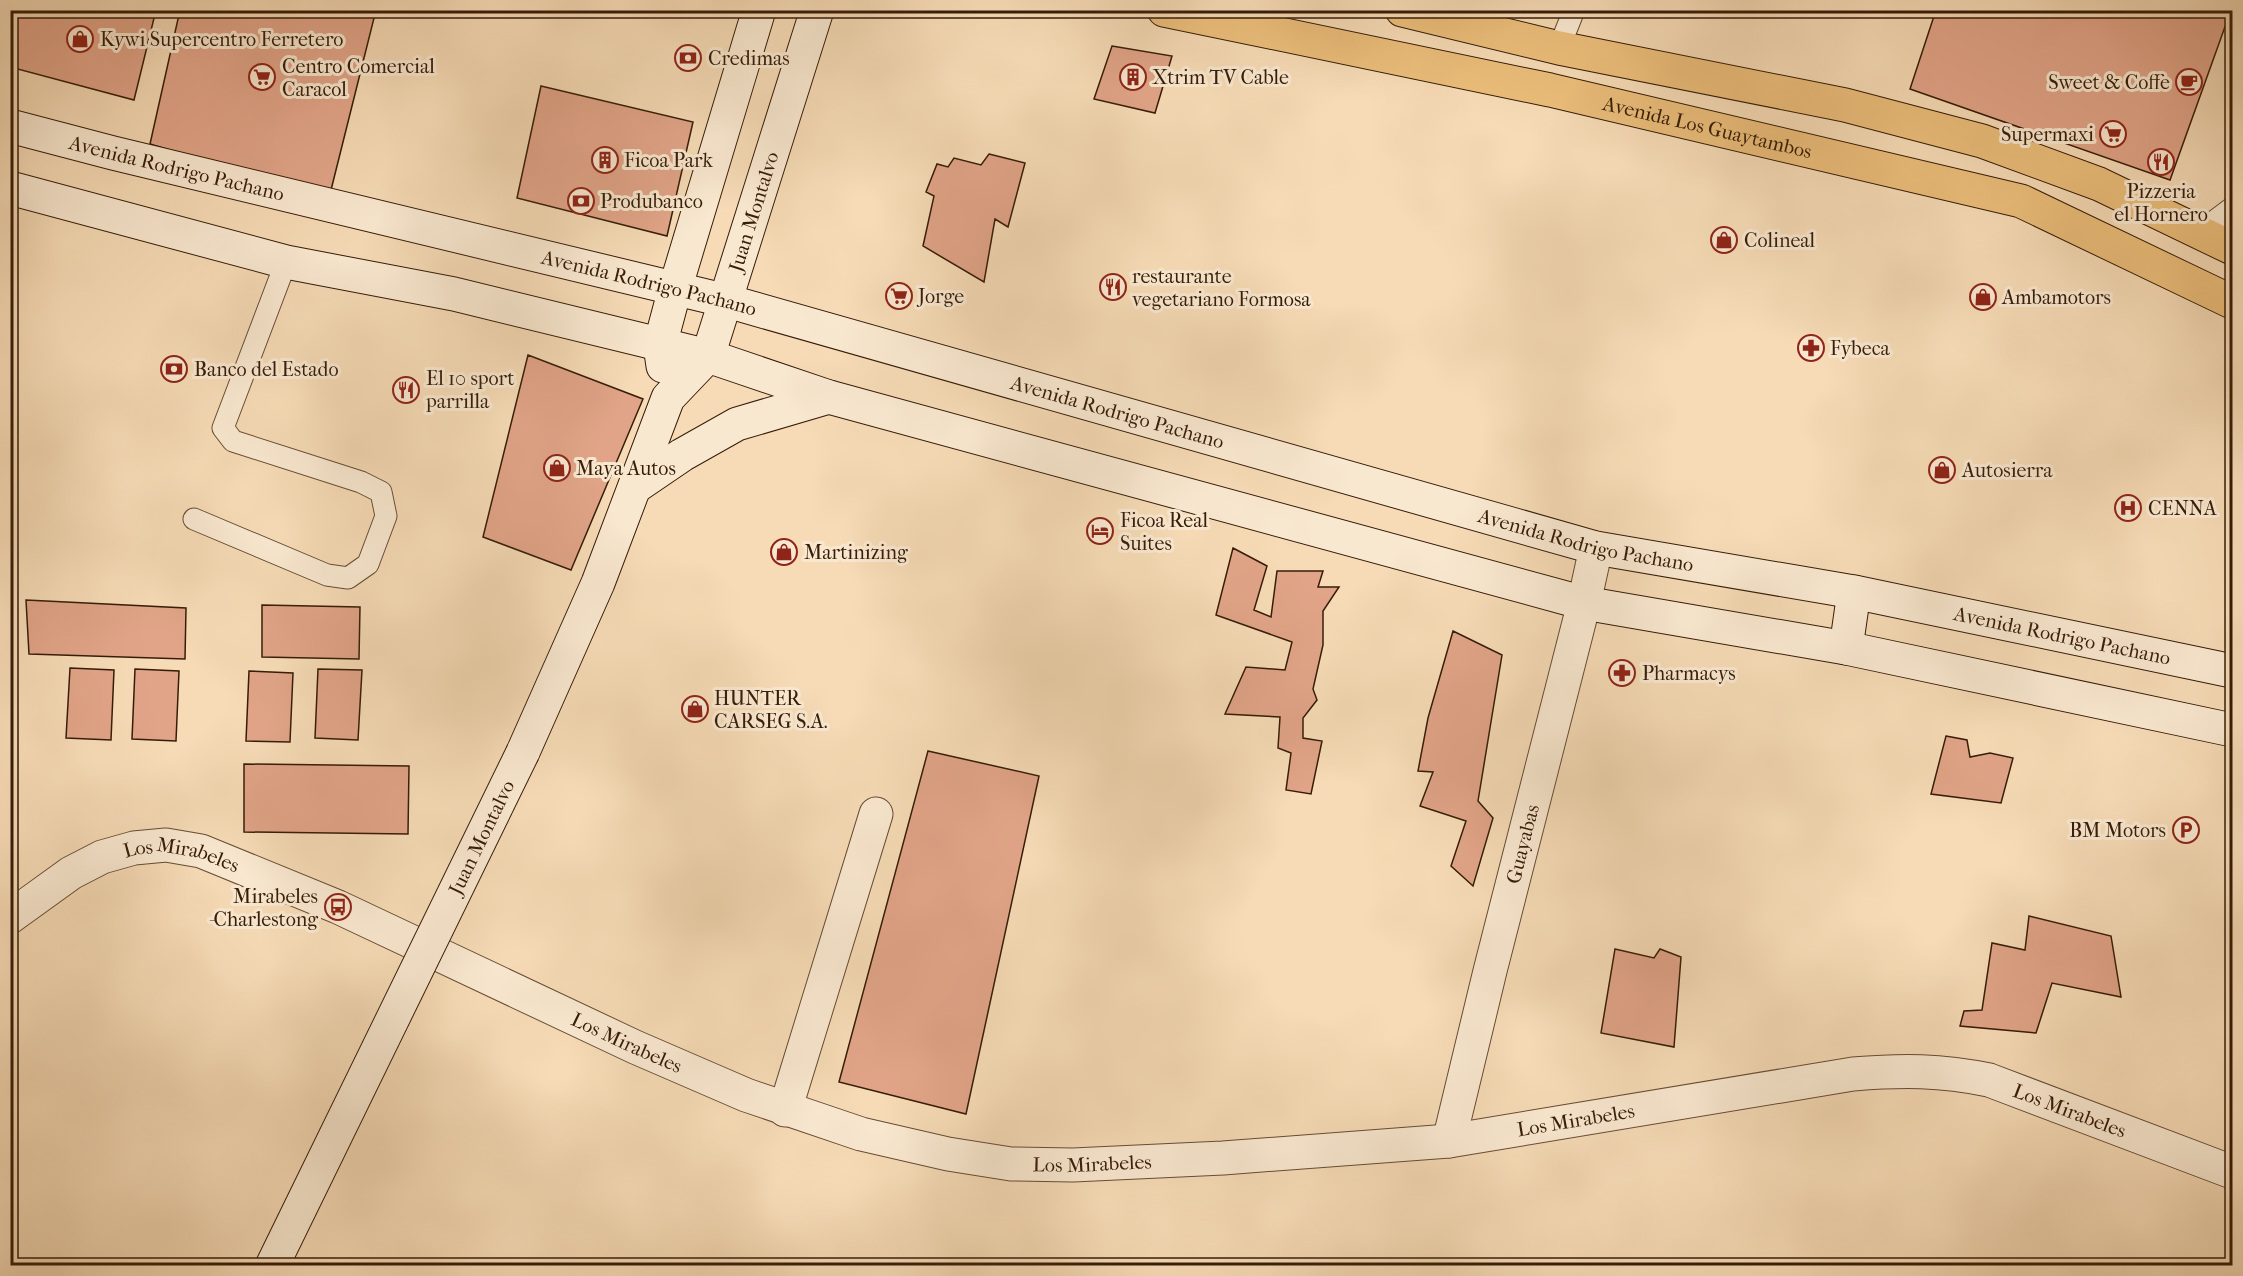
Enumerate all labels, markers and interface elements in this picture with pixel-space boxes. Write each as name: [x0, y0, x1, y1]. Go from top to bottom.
shop icon: Kywi Supercentro Ferretero: [65, 24, 95, 54]
place label: Kywi Supercentro Ferretero: [100, 28, 343, 51]
bank icon: Credimas: [673, 43, 703, 73]
place label: Credimas: [708, 47, 790, 70]
place label: Centro Comercial Caracol: [282, 55, 435, 101]
supermarket icon: Centro Comercial Caracol: [247, 62, 277, 92]
building icon: Xtrim TV Cable: [1118, 62, 1148, 92]
place label: Xtrim TV Cable: [1152, 66, 1289, 89]
cafe icon: Sweet & Coffe: [2174, 67, 2204, 97]
place label: Sweet & Coffe: [2048, 71, 2170, 94]
street label: Avenida Los Guaytambos: [1600, 92, 1814, 163]
supermarket icon: Supermaxi: [2098, 119, 2128, 149]
place label: Supermaxi: [2001, 123, 2094, 146]
street label: Avenida Rodrigo Pachano: [66, 131, 287, 206]
building icon: Ficoa Park: [590, 145, 620, 175]
restaurant icon: Pizzeria el Hornero: [2146, 147, 2176, 177]
place label: Ficoa Park: [624, 149, 713, 172]
street label: Juan Montalvo: [724, 149, 784, 277]
place label: Pizzeria el Hornero: [2114, 180, 2208, 226]
bank icon: Produbanco: [566, 186, 596, 216]
place label: Produbanco: [600, 190, 703, 213]
shop icon: Colineal: [1709, 225, 1739, 255]
place label: Colineal: [1744, 229, 1816, 252]
street label: Avenida Rodrigo Pachano: [538, 245, 759, 321]
place label: restaurante vegetariano Formosa: [1132, 265, 1311, 311]
restaurant icon: restaurante vegetariano Formosa: [1098, 272, 1128, 302]
supermarket icon: Jorge: [884, 281, 914, 311]
shop icon: Ambamotors: [1968, 282, 1998, 312]
place label: Jorge: [916, 285, 964, 308]
place label: Ambamotors: [2001, 286, 2111, 309]
pharmacy icon: Fybeca: [1796, 333, 1826, 363]
place label: Fybeca: [1830, 337, 1891, 360]
bank icon: Banco del Estado: [159, 354, 189, 384]
place label: Banco del Estado: [194, 358, 339, 381]
place label: El 10 sport parrilla: [425, 367, 514, 413]
street label: Avenida Rodrigo Pachano: [1007, 371, 1227, 454]
restaurant icon: El 10 sport parrilla: [391, 375, 421, 405]
shop icon: Maya Autos: [542, 453, 572, 483]
shop icon: Autosierra: [1927, 455, 1957, 485]
place label: Maya Autos: [576, 457, 676, 480]
place label: Autosierra: [1961, 459, 2053, 482]
hospital icon: CENNA: [2113, 493, 2143, 523]
place label: CENNA: [2148, 497, 2218, 520]
street label: Avenida Rodrigo Pachano: [1475, 504, 1695, 576]
place label: Ficoa Real Suites: [1120, 509, 1208, 555]
hotel icon: Ficoa Real Suites: [1085, 516, 1115, 546]
shop icon: Martinizing: [769, 537, 799, 567]
place label: Martinizing: [804, 541, 908, 564]
street label: Avenida Rodrigo Pachano: [1951, 602, 2173, 670]
pharmacy icon: Pharmacys: [1607, 658, 1637, 688]
place label: Pharmacys: [1642, 662, 1736, 685]
place label: HUNTER CARSEG S.A.: [714, 687, 828, 733]
shop icon: HUNTER CARSEG S.A.: [680, 694, 710, 724]
street label: Juan Montalvo: [443, 777, 519, 900]
street label: Guayabas: [1502, 802, 1544, 886]
parking icon: BM Motors: [2171, 815, 2201, 845]
place label: BM Motors: [2069, 819, 2166, 842]
street label: Los Mirabeles: [121, 833, 243, 877]
place label: Mirabeles -Charlestong: [208, 885, 318, 931]
bus stop icon: Mirabeles -Charlestong: [323, 892, 353, 922]
street label: Los Mirabeles: [568, 1008, 685, 1078]
street label: Los Mirabeles: [2010, 1079, 2129, 1143]
street label: Los Mirabeles: [1515, 1099, 1636, 1142]
street label: Los Mirabeles: [1033, 1150, 1152, 1177]

